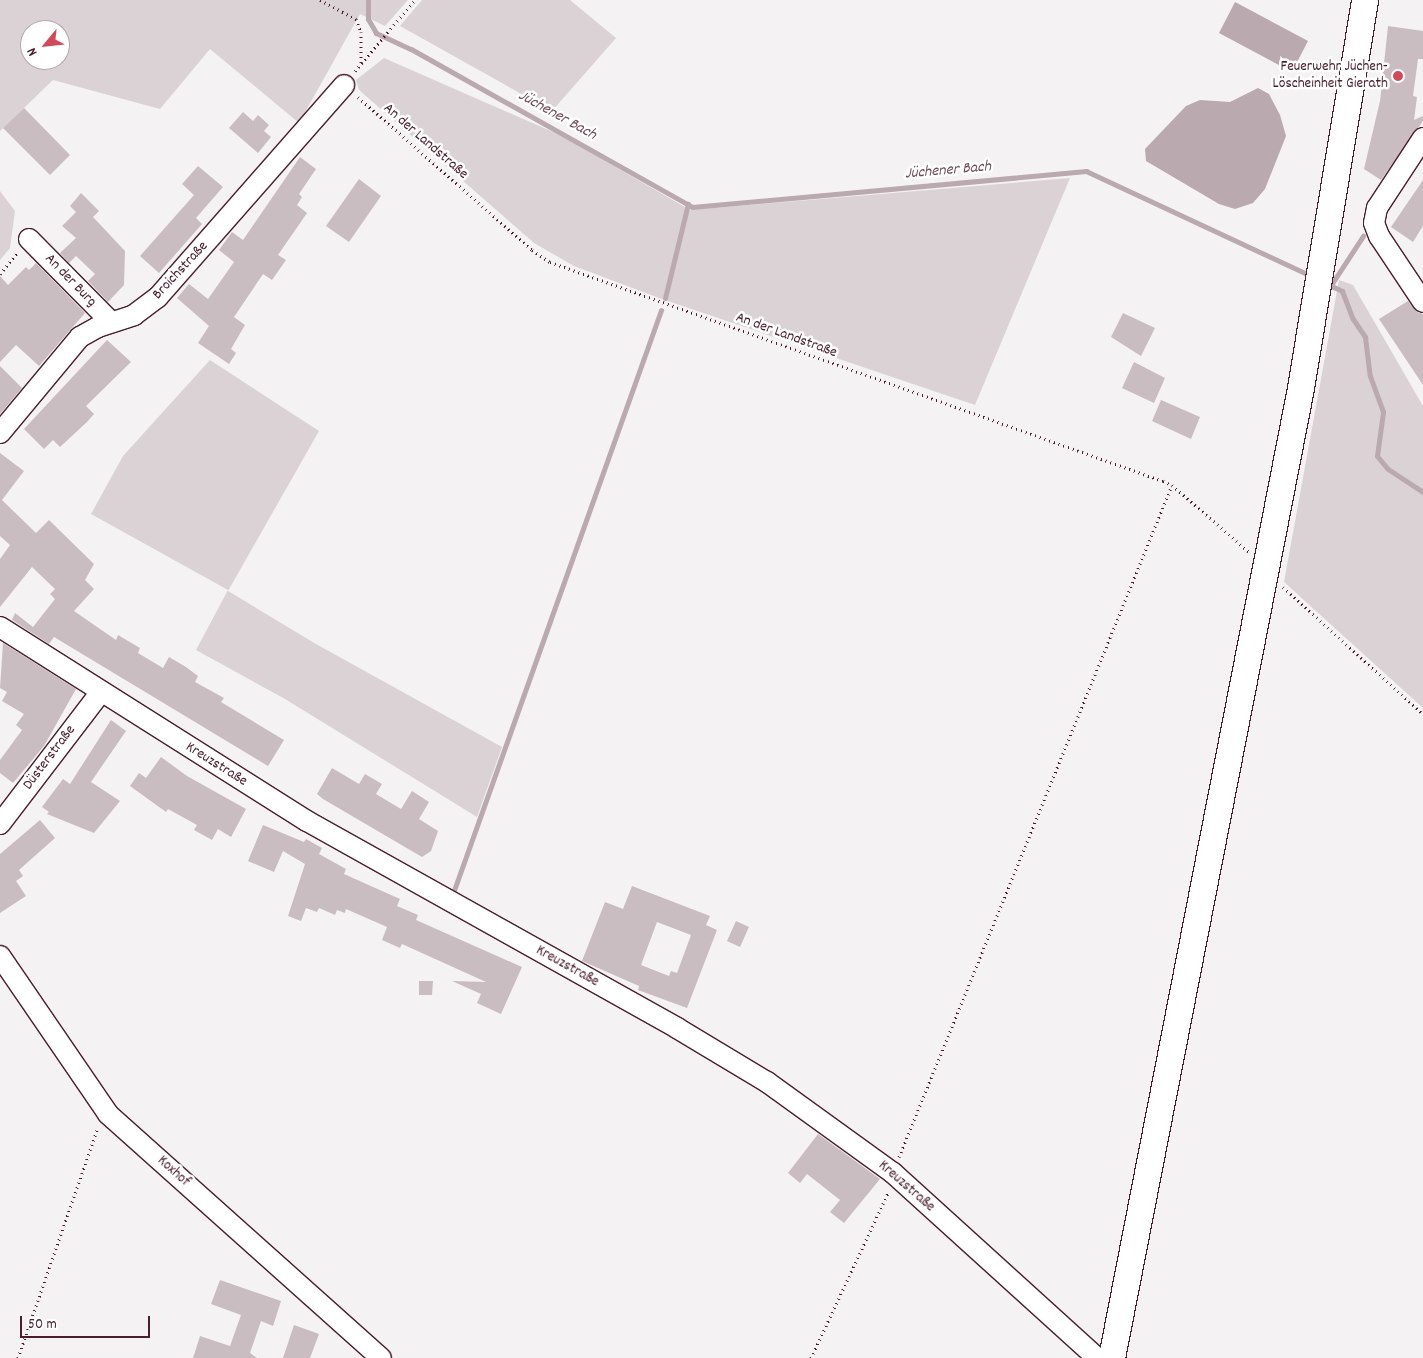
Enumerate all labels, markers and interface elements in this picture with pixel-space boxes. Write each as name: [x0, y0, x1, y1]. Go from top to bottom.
north arrow: [20, 20, 70, 70]
text: N: [22, 44, 43, 59]
place label: Feuerwehr Jüchen- Löscheinheit Gierath: [1273, 58, 1388, 93]
marker: Feuerwehr Jüchen- Löscheinheit Gierath: [1392, 70, 1404, 82]
water label: Jüchener Bach: [515, 87, 599, 145]
street label: An der Landstraße: [379, 100, 471, 184]
water label: Jüchener Bach: [904, 158, 992, 184]
street label: Broichstraße: [149, 238, 213, 304]
street label: An der Burg: [40, 251, 100, 311]
street label: An der Landstraße: [733, 309, 839, 363]
street label: Düsterstraße: [20, 722, 80, 794]
street label: Kreuzstraße: [182, 739, 250, 791]
street label: Kreuzstraße: [532, 942, 602, 992]
street label: Koxhof: [153, 1153, 193, 1191]
street label: Kreuzstraße: [874, 1157, 938, 1217]
scale bar: [22, 1306, 152, 1338]
text: 50 m: [28, 1314, 57, 1336]

